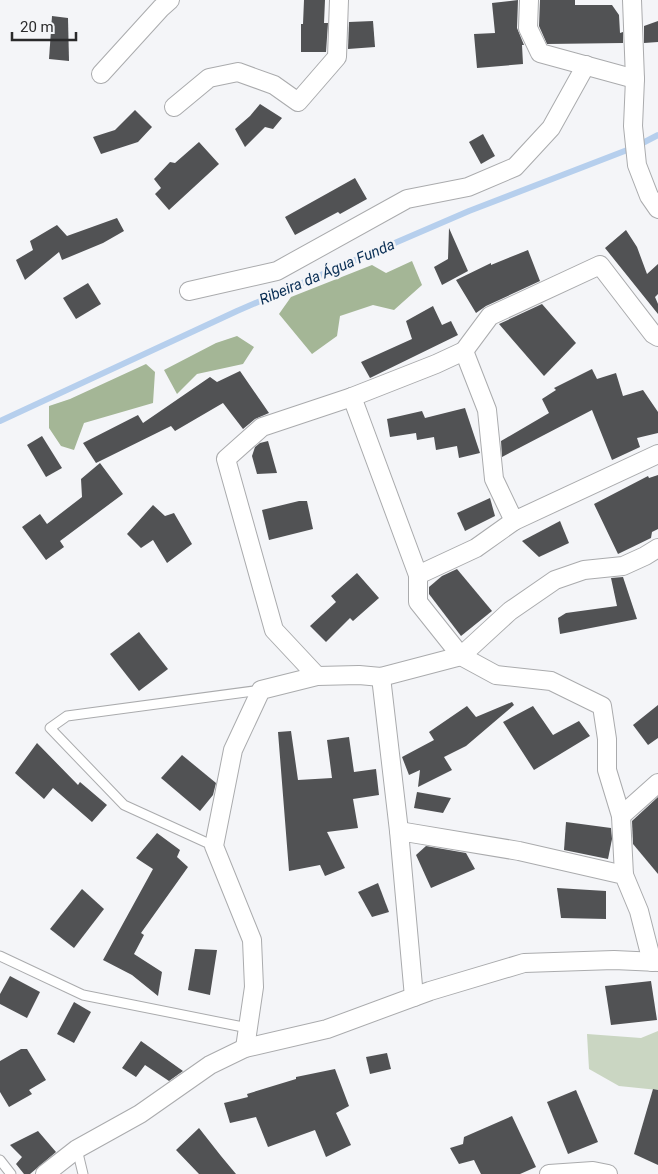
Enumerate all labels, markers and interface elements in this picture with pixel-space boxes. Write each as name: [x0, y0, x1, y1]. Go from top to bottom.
scale bar: [12, 10, 76, 42]
text: 20 m: [20, 18, 54, 36]
water label: Ribeira da Água Funda: [257, 235, 397, 309]

